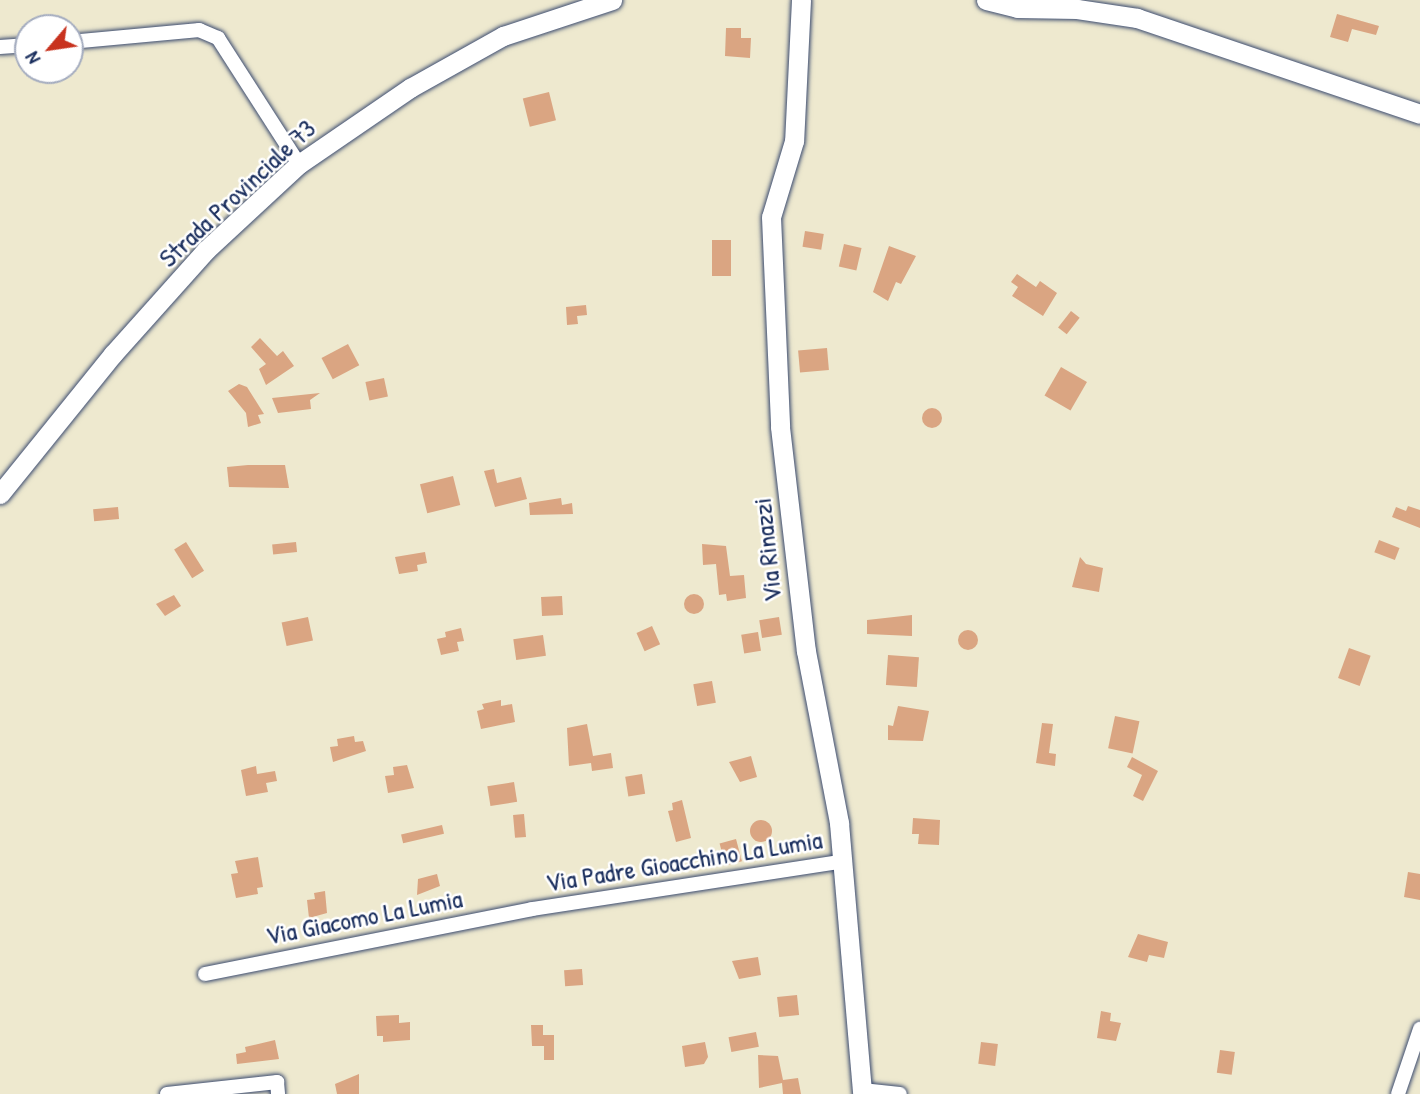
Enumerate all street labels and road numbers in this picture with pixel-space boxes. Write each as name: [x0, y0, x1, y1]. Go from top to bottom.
street label: Strada Provinciale 73: [152, 113, 322, 273]
street label: Via Rinazzi: [746, 497, 788, 603]
street label: Via Padre Gioacchino La Lumia: [544, 824, 824, 898]
street label: Via Giacomo La Lumia: [263, 883, 465, 951]

